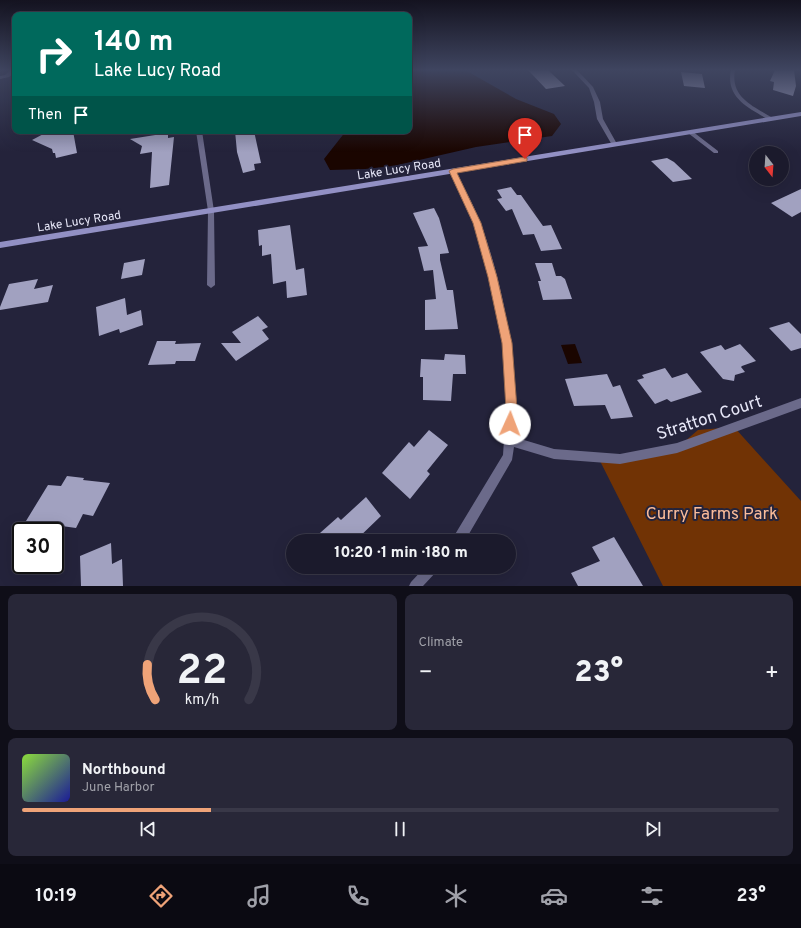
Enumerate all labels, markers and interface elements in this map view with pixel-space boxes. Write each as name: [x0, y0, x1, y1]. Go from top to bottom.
text: 140 m: [94, 25, 173, 61]
icon: right: [28, 28, 80, 80]
text: Lake Lucy Road: [94, 60, 221, 83]
icon: arrive: [70, 104, 92, 126]
text: Then: [28, 106, 62, 125]
pin: [508, 118, 542, 159]
icon: arrive: [514, 124, 536, 146]
north arrow: [749, 146, 789, 186]
map controls: [749, 146, 789, 186]
street label: Lake Lucy Road: [356, 155, 442, 185]
street label: Lake Lucy Road: [36, 207, 122, 237]
street label: Stratton Court: [654, 391, 765, 446]
position arrow: [489, 403, 531, 445]
park label: Curry Farms Park: [646, 504, 778, 526]
speed limit sign: 30: [12, 522, 64, 574]
text: 10:20 · 1 min · 180 m: [334, 544, 468, 563]
text: Climate: [419, 635, 463, 651]
text: 22: [177, 646, 228, 699]
text: 23°: [574, 655, 623, 692]
text: −: [419, 660, 433, 687]
text: +: [765, 660, 779, 687]
text: km/h: [185, 691, 220, 709]
text: Northbound: [82, 761, 166, 780]
text: June Harbor: [82, 780, 155, 796]
icon: previous: [137, 818, 159, 840]
icon: pause: [389, 818, 411, 840]
icon: next: [642, 818, 664, 840]
icon: directions: [147, 882, 175, 910]
icon: music: [245, 882, 273, 910]
icon: phone: [344, 882, 372, 910]
icon: climate: [442, 882, 470, 910]
icon: car: [540, 882, 568, 910]
icon: filters: [638, 882, 666, 910]
text: 10:19: [35, 885, 77, 908]
text: 23°: [737, 885, 766, 908]

